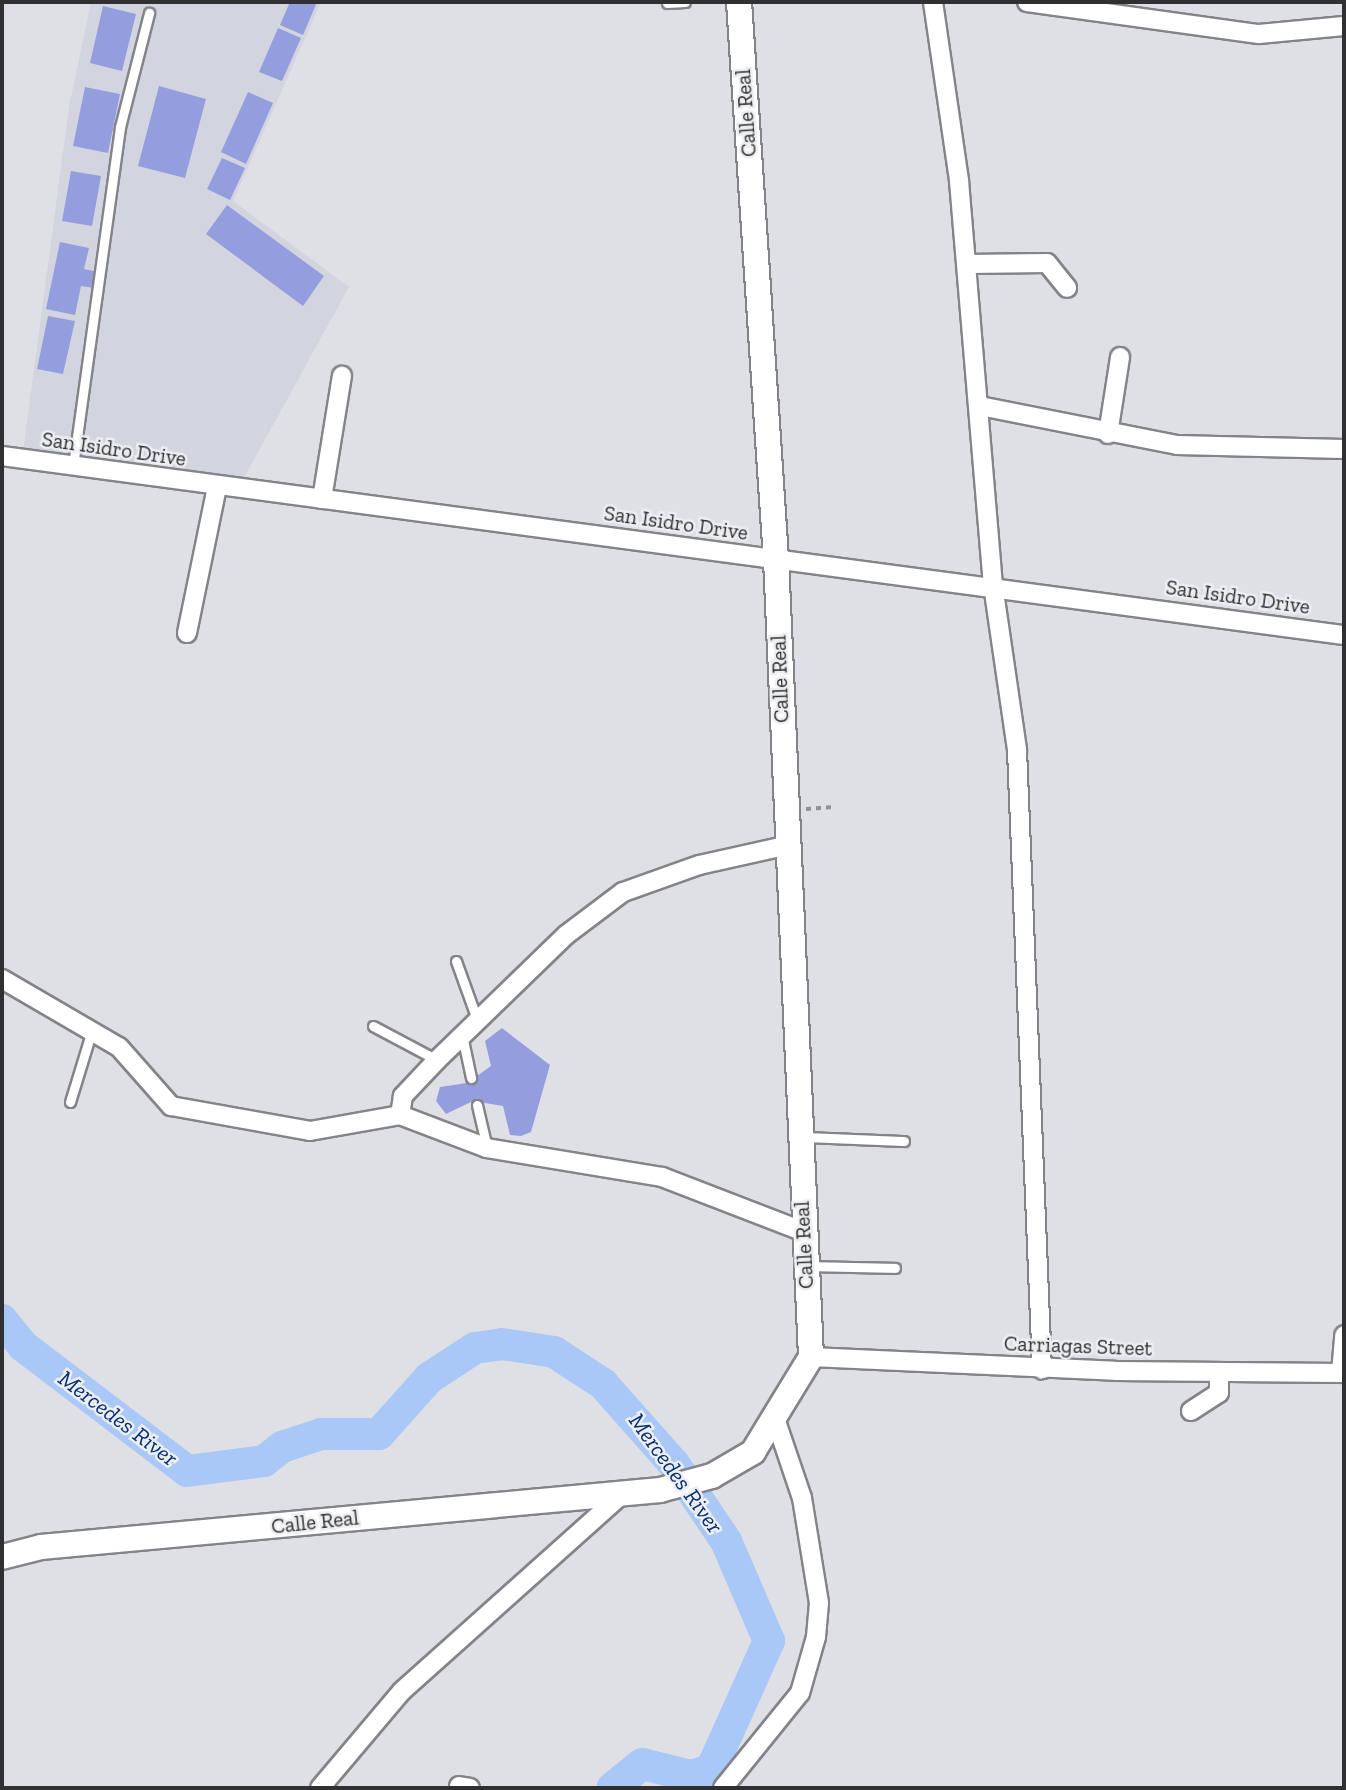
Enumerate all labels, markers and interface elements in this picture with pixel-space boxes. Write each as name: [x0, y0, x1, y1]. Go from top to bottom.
street label: Calle Real: [730, 68, 762, 158]
street label: San Isidro Drive: [40, 426, 188, 472]
street label: San Isidro Drive: [602, 500, 750, 546]
street label: San Isidro Drive: [1164, 574, 1312, 620]
street label: Calle Real: [766, 635, 794, 723]
street label: Calle Real: [789, 1200, 819, 1290]
street label: Carriagas Street: [1003, 1331, 1153, 1361]
water label: Mercedes River: [53, 1364, 183, 1472]
water label: Mercedes River: [623, 1408, 729, 1538]
street label: Calle Real: [270, 1505, 360, 1539]

